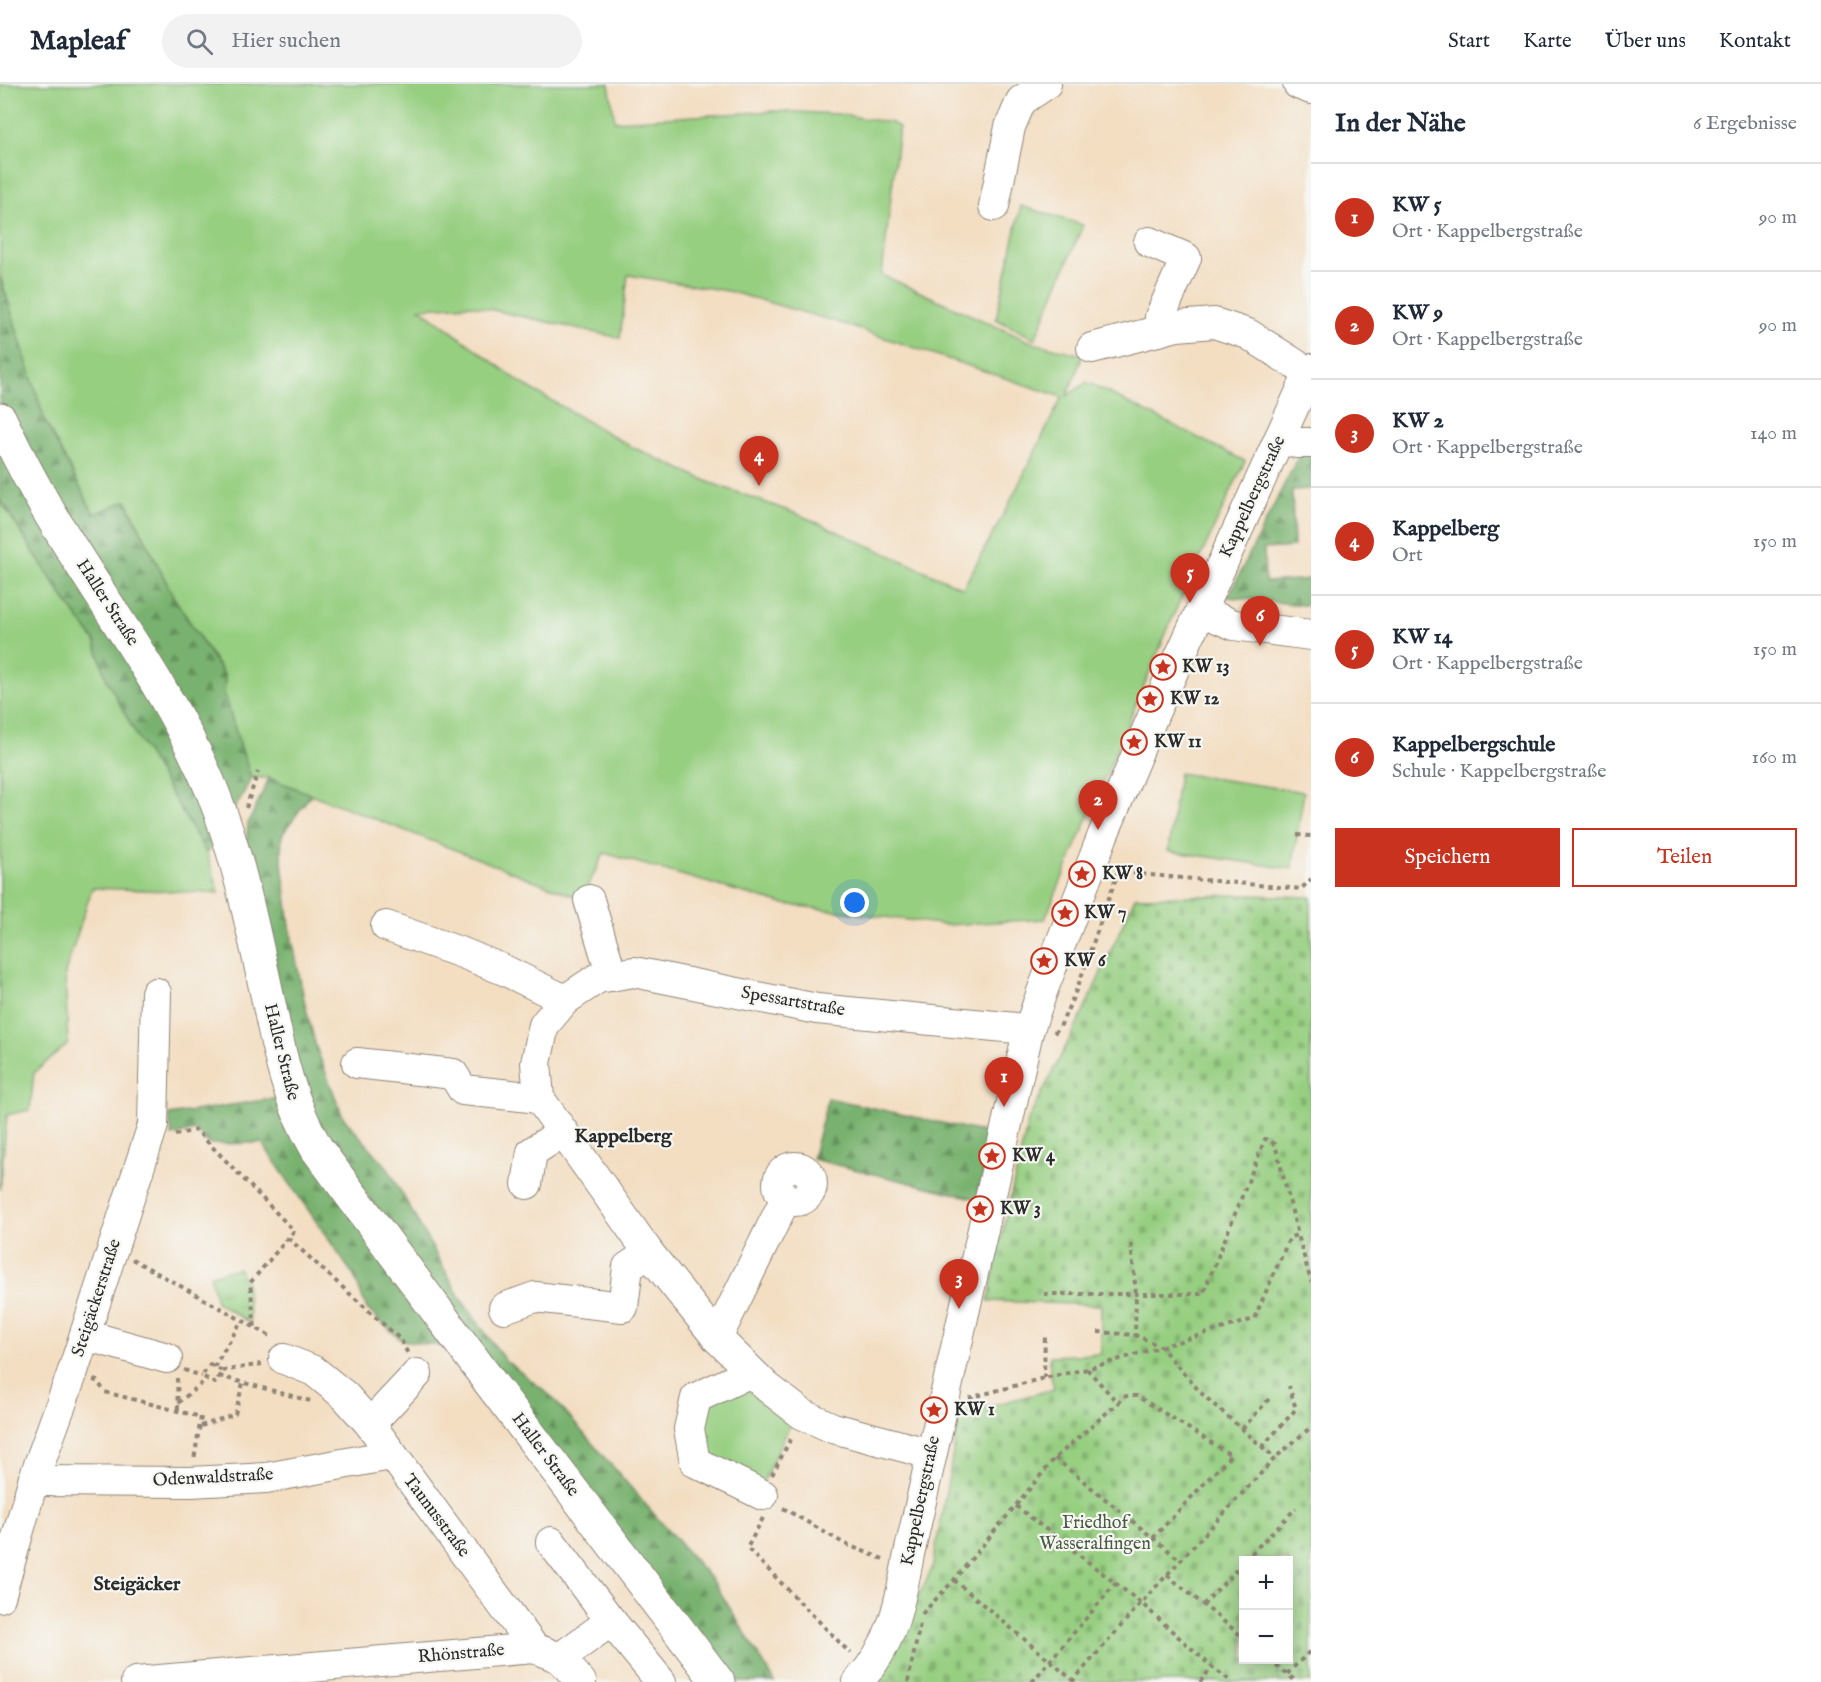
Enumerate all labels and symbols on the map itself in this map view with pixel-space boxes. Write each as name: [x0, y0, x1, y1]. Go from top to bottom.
street label: Kappelbergstraße: [1215, 432, 1291, 562]
pin: 4: [740, 436, 778, 486]
pin: 5: [1170, 554, 1210, 603]
street label: Haller Straße: [70, 555, 144, 651]
pin: 6: [1240, 596, 1280, 646]
place icon: KW 13: [1148, 652, 1178, 682]
place label: KW 13: [1182, 656, 1229, 679]
place icon: KW 12: [1135, 684, 1165, 714]
place label: KW 12: [1170, 688, 1220, 711]
place icon: KW 11: [1119, 727, 1149, 757]
place label: KW 11: [1154, 731, 1202, 754]
pin: 2: [1078, 780, 1118, 830]
place icon: KW 8: [1067, 859, 1097, 889]
place label: KW 8: [1102, 863, 1143, 886]
your location: [840, 888, 869, 917]
place icon: KW 7: [1050, 898, 1080, 928]
place label: KW 7: [1084, 902, 1126, 925]
place icon: KW 6: [1029, 946, 1059, 976]
place label: KW 6: [1064, 950, 1107, 973]
street label: Spessartstraße: [739, 982, 847, 1022]
street label: Haller Straße: [258, 1001, 304, 1103]
pin: 1: [984, 1058, 1024, 1107]
district label: Kappelberg: [574, 1124, 673, 1149]
place icon: KW 4: [977, 1141, 1007, 1171]
place label: KW 4: [1012, 1145, 1056, 1168]
place icon: KW 3: [965, 1194, 995, 1224]
place label: KW 3: [1000, 1198, 1041, 1221]
street label: Steigäckerstraße: [67, 1236, 127, 1360]
pin: 3: [940, 1260, 978, 1309]
place icon: KW 1: [919, 1395, 949, 1425]
place label: KW 1: [954, 1399, 995, 1422]
street label: Haller Straße: [506, 1408, 584, 1502]
street label: Kappelbergstraße: [896, 1434, 946, 1568]
street label: Odenwaldstraße: [152, 1463, 274, 1493]
street label: Taunusstraße: [397, 1470, 475, 1562]
park label: Friedhof Wasseralfingen: [1039, 1512, 1151, 1556]
district label: Steigäcker: [94, 1572, 181, 1597]
street label: Rhönstraße: [417, 1639, 505, 1669]

